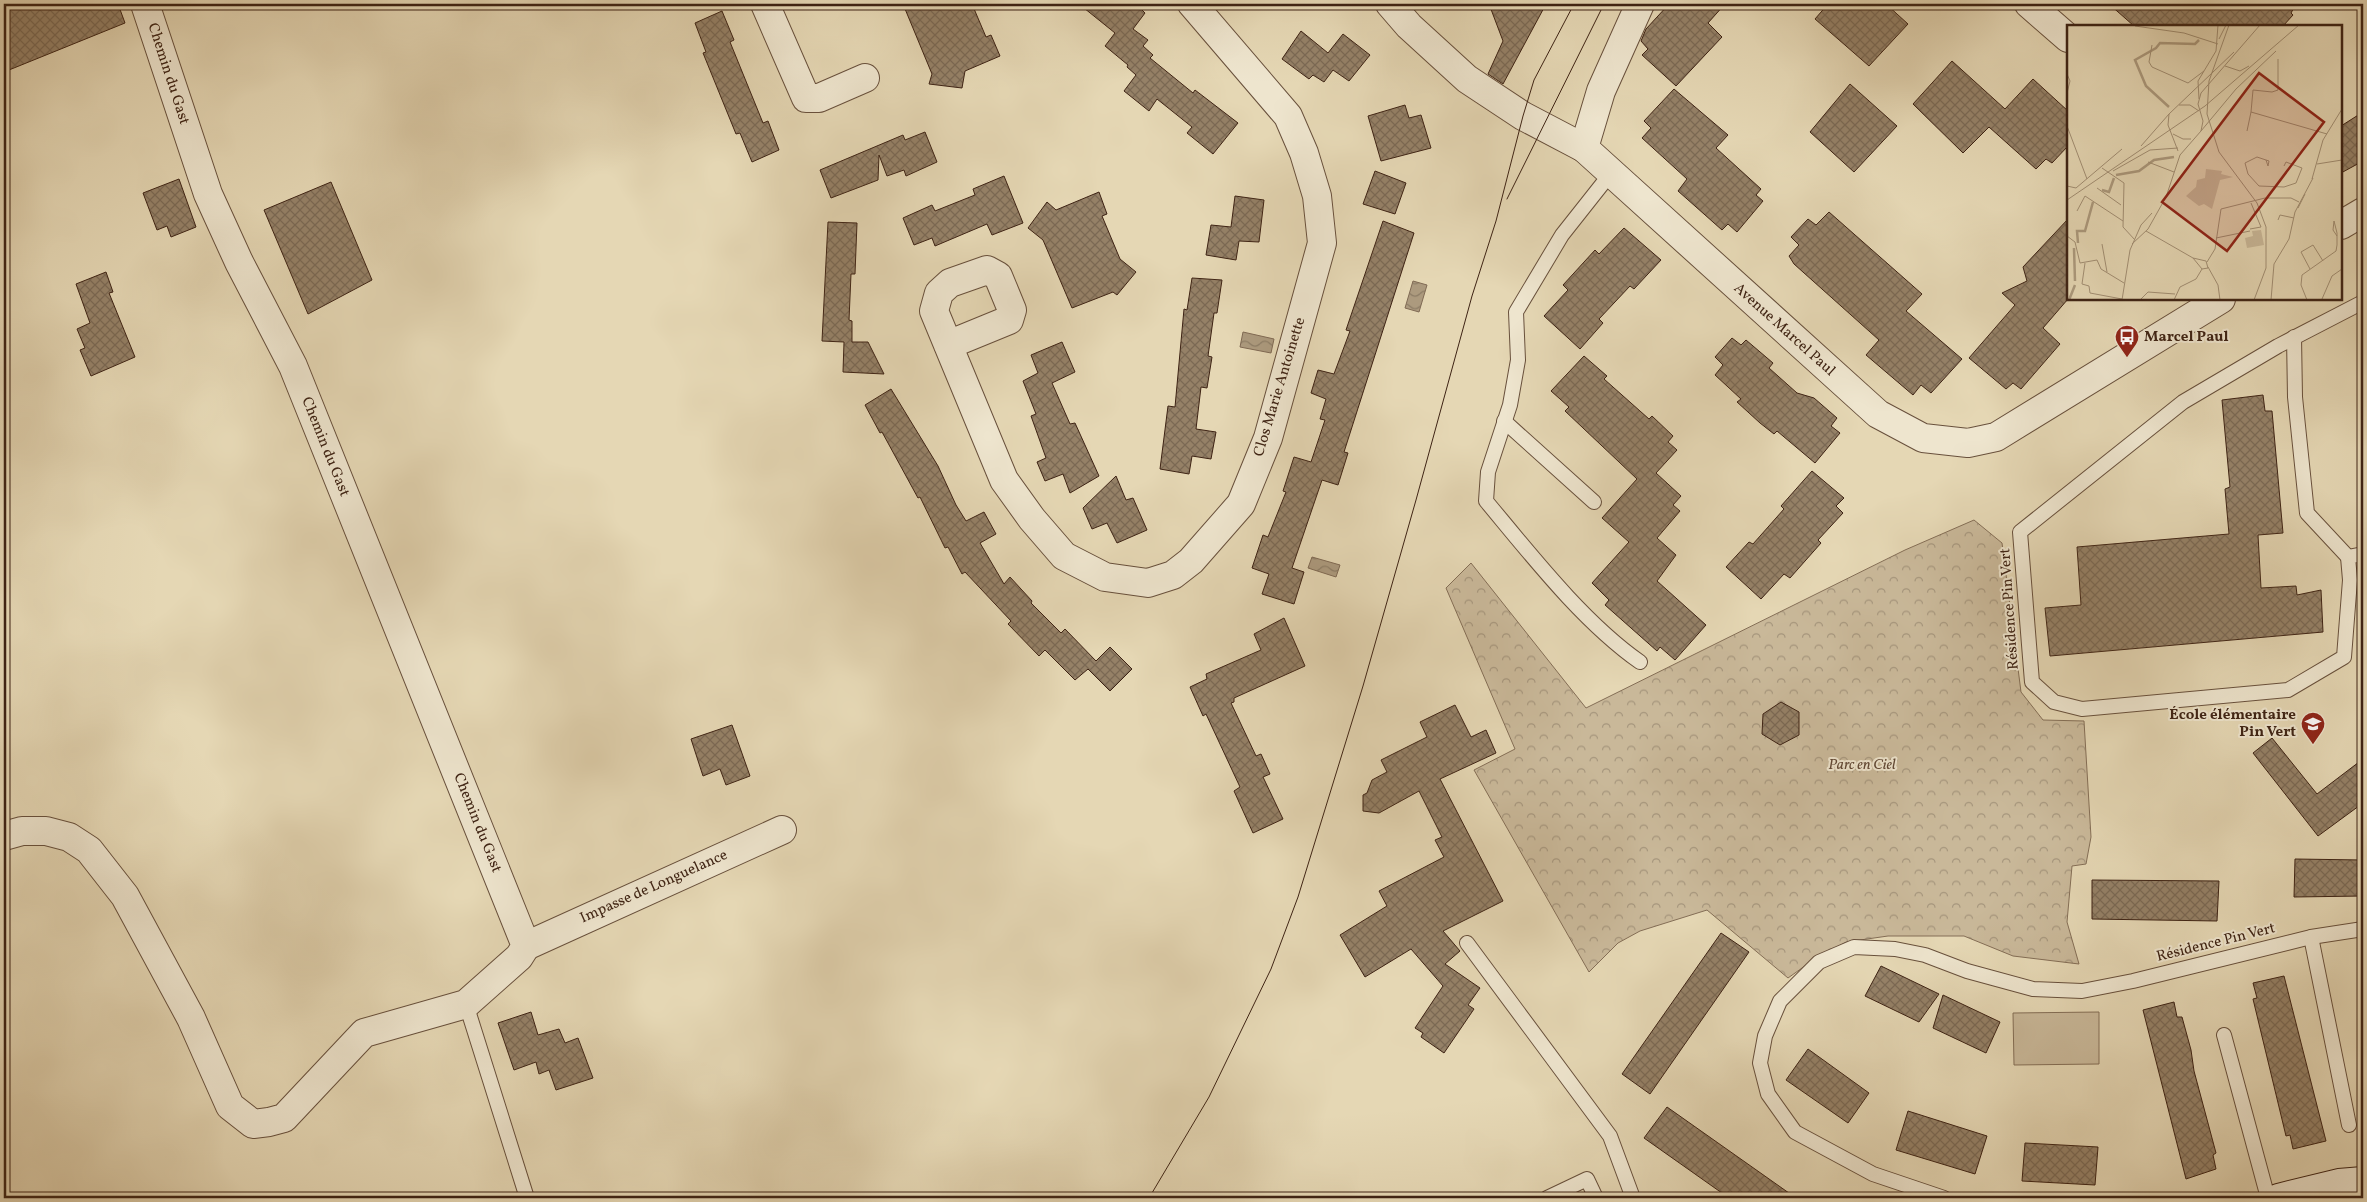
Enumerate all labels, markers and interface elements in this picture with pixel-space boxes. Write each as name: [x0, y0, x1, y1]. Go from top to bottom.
street label: Chemin du Gast: [142, 21, 194, 127]
inset map: [2067, 25, 2342, 300]
street label: Avenue Marcel Paul: [1729, 279, 1839, 381]
street label: Clos Marie Antoinette: [1249, 315, 1311, 459]
bus stop icon: Marcel Paul: [2114, 324, 2140, 358]
place label: Marcel Paul: [2144, 327, 2229, 348]
street label: Chemin du Gast: [295, 394, 355, 500]
street label: Résidence Pin Vert: [1995, 548, 2025, 670]
place label: École élémentaire Pin Vert: [2169, 705, 2296, 743]
school or university icon: École élémentaire Pin Vert: [2300, 711, 2326, 745]
park label: Parc en Ciel: [1828, 755, 1896, 776]
street label: Chemin du Gast: [447, 770, 507, 876]
street label: Impasse de Longuelance: [577, 845, 731, 929]
street label: Résidence Pin Vert: [2154, 918, 2278, 968]

